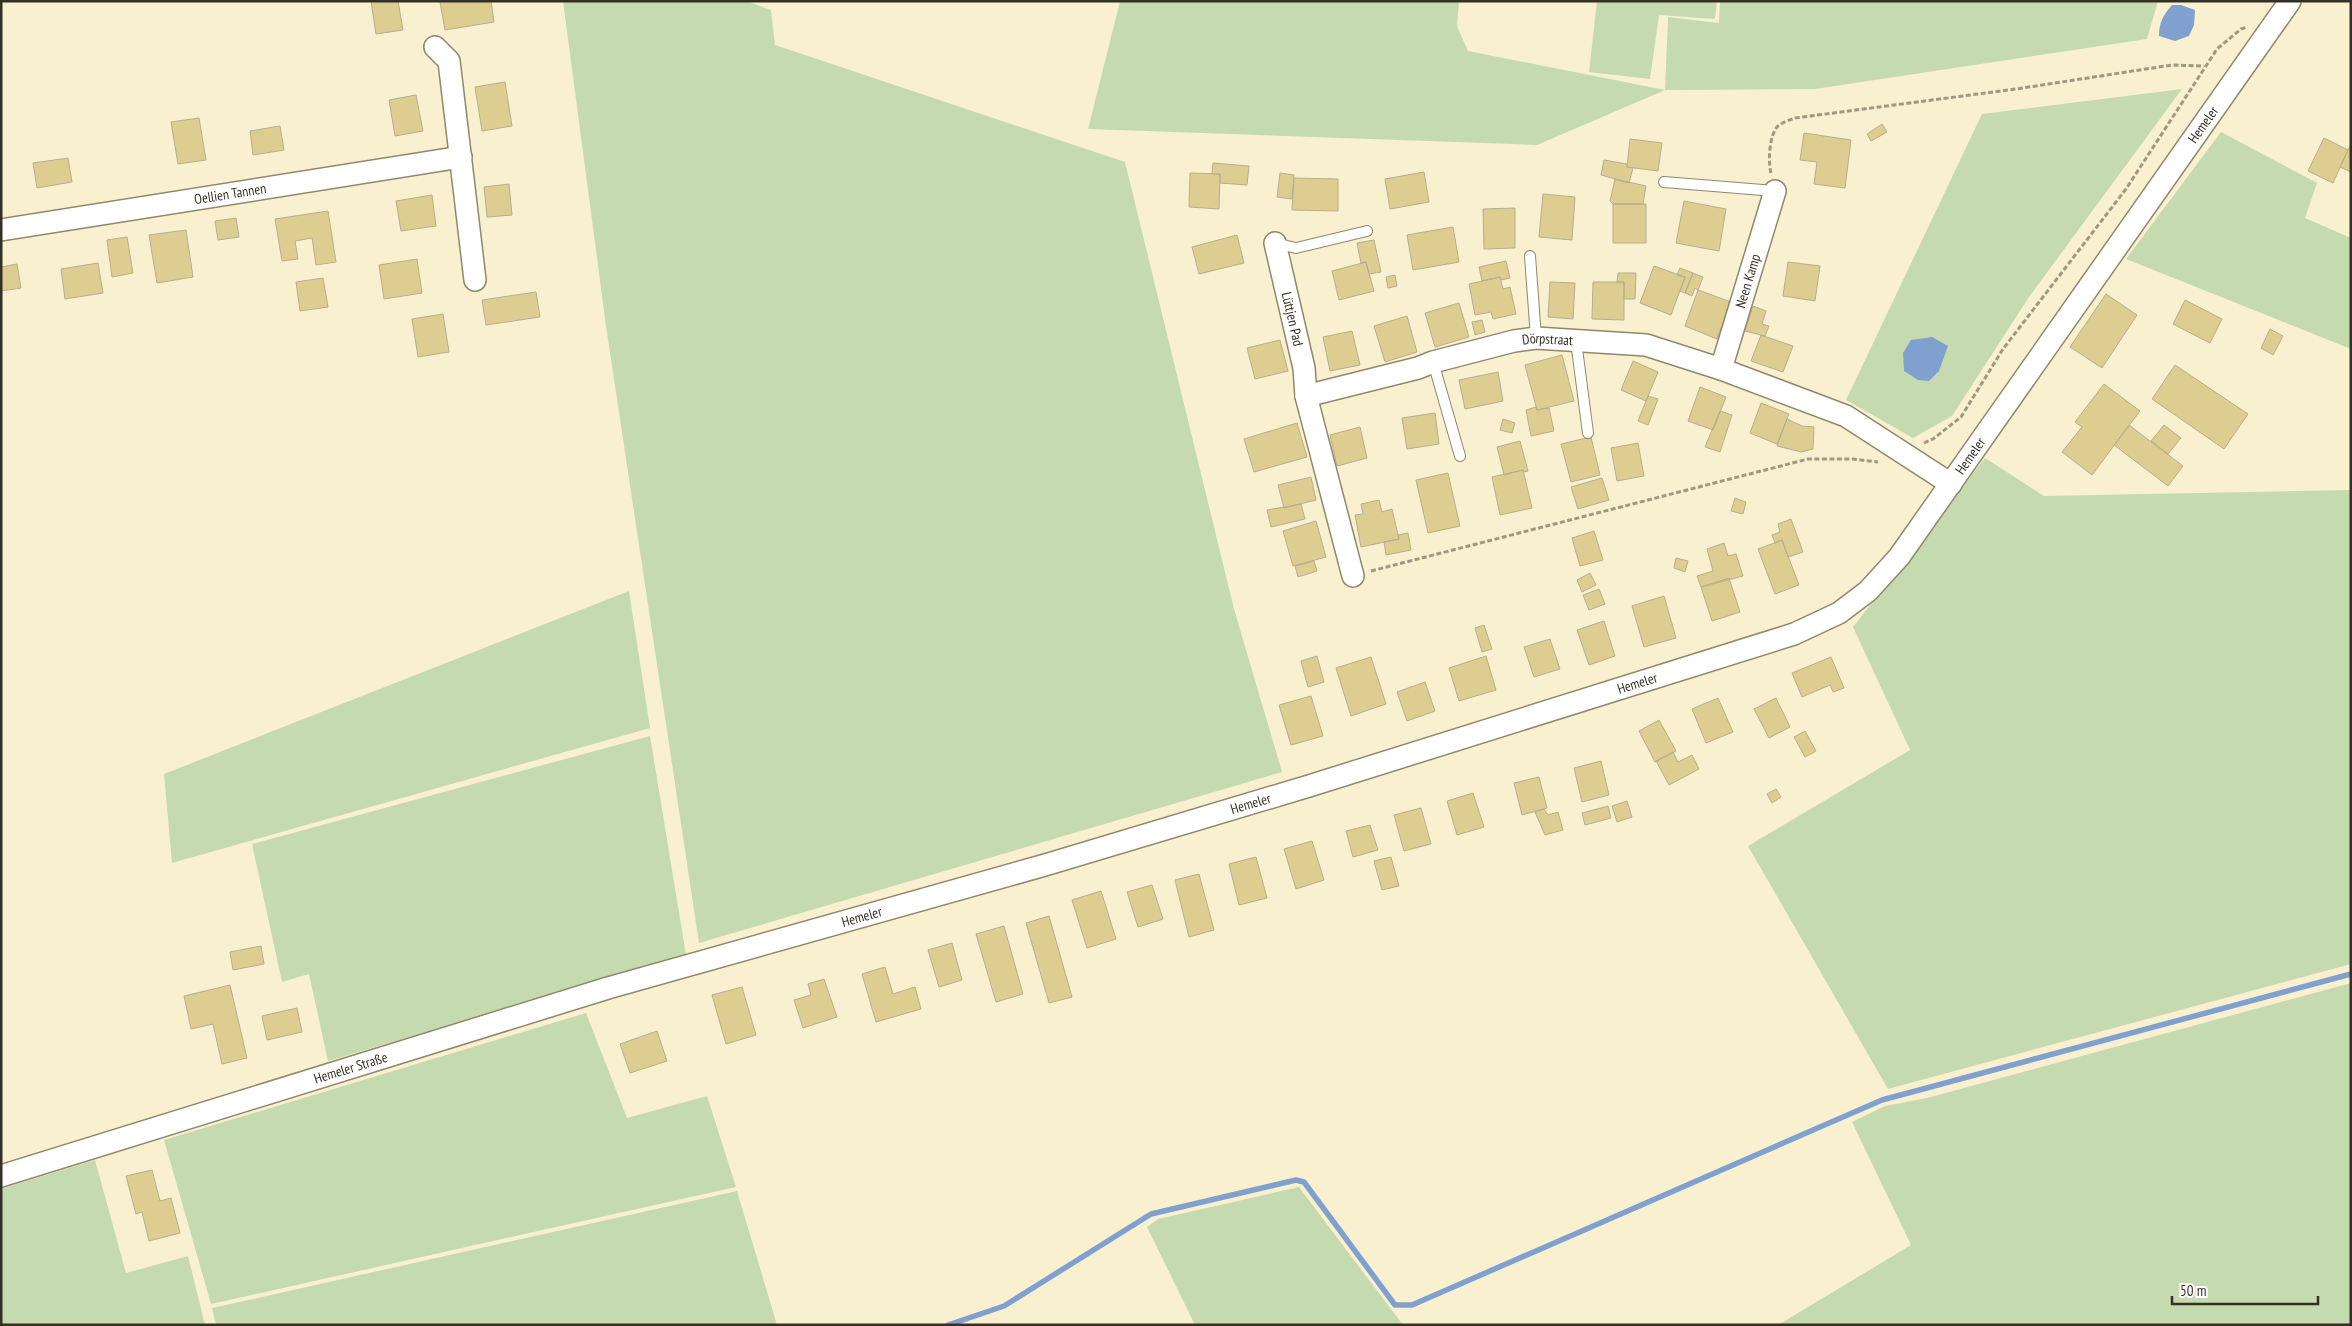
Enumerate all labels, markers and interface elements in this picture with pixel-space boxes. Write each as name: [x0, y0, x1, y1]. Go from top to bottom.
street label: Hemeler: [2184, 102, 2222, 147]
street label: Oellien Tannen: [193, 179, 267, 208]
street label: Neen Kamp: [1731, 252, 1764, 310]
street label: Lüttjen Pad: [1278, 290, 1308, 348]
street label: Dörpstraat: [1521, 329, 1574, 349]
street label: Hemeler: [1951, 434, 1989, 478]
street label: Hemeler: [1615, 668, 1660, 698]
street label: Hemeler: [1228, 789, 1273, 818]
street label: Hemeler: [839, 902, 884, 931]
street label: Hemeler Straße: [312, 1048, 390, 1088]
scale bar: [2172, 1274, 2318, 1306]
text: 50 m: [2180, 1281, 2206, 1300]

